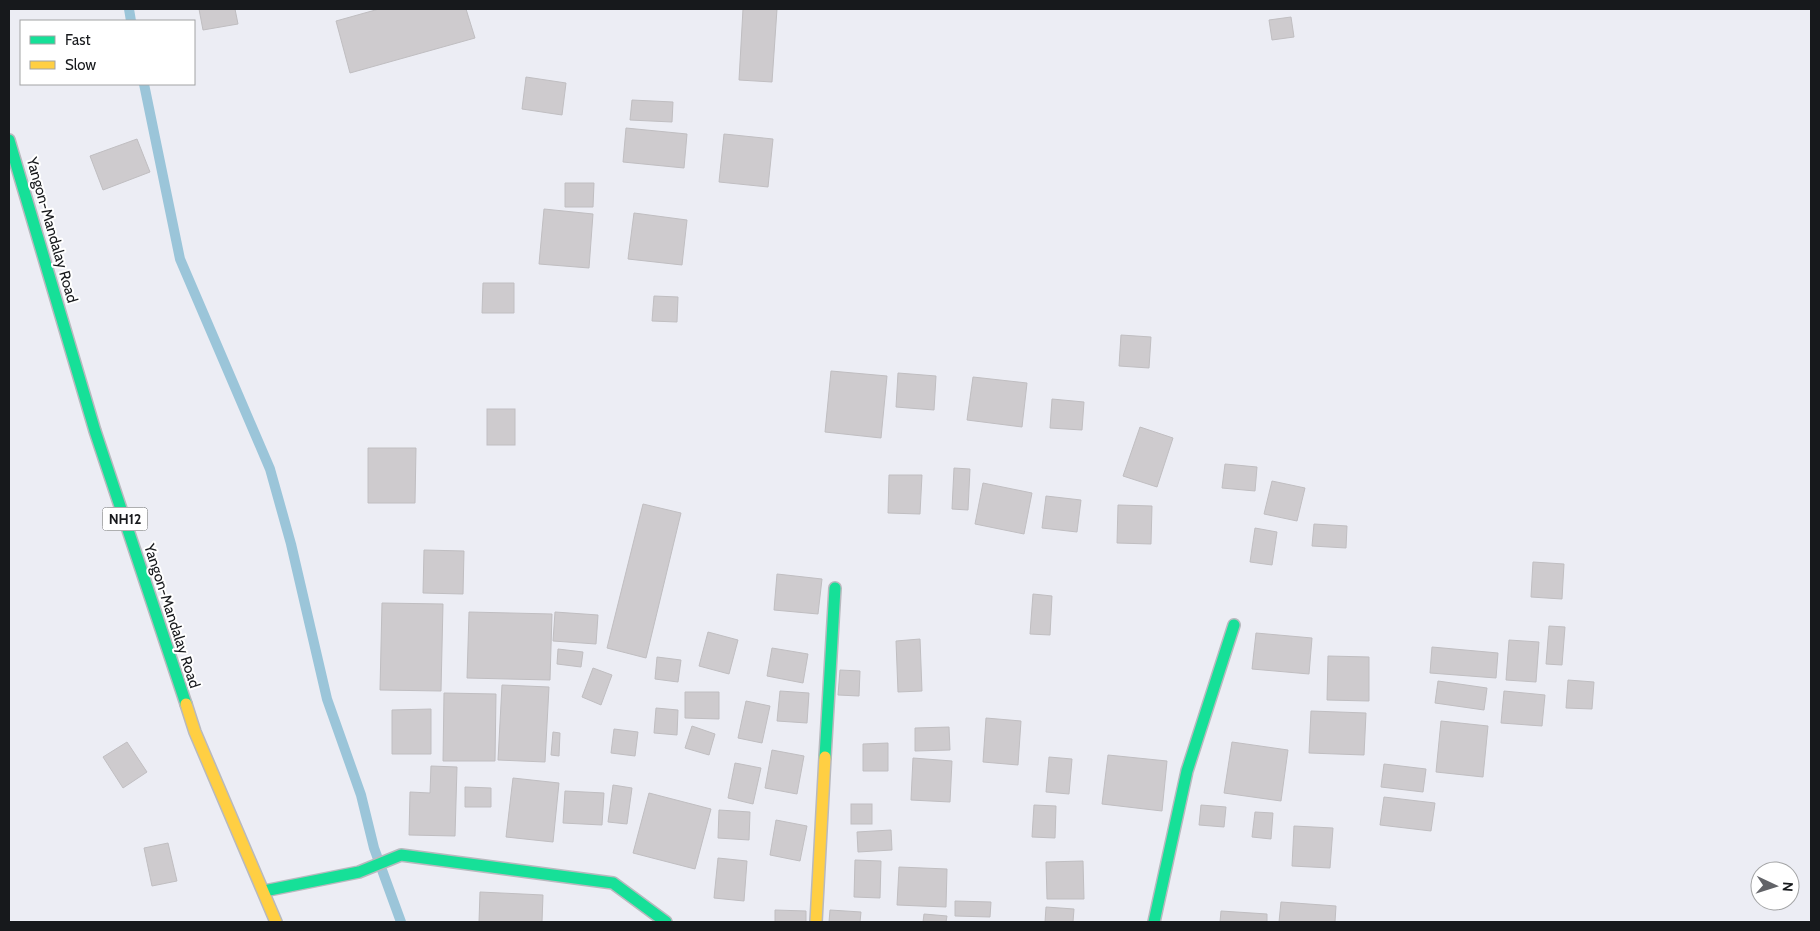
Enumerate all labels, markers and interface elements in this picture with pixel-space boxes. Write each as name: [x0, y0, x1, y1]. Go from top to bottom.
legend: [20, 20, 195, 85]
text: Fast: [65, 31, 90, 49]
text: Slow: [65, 56, 96, 74]
street label: Yangon-Mandalay Road: [22, 154, 81, 305]
road number: NH12: [102, 508, 148, 530]
street label: Yangon-Mandalay Road: [140, 541, 204, 690]
north arrow: [1750, 861, 1800, 911]
text: N: [1779, 881, 1797, 892]

